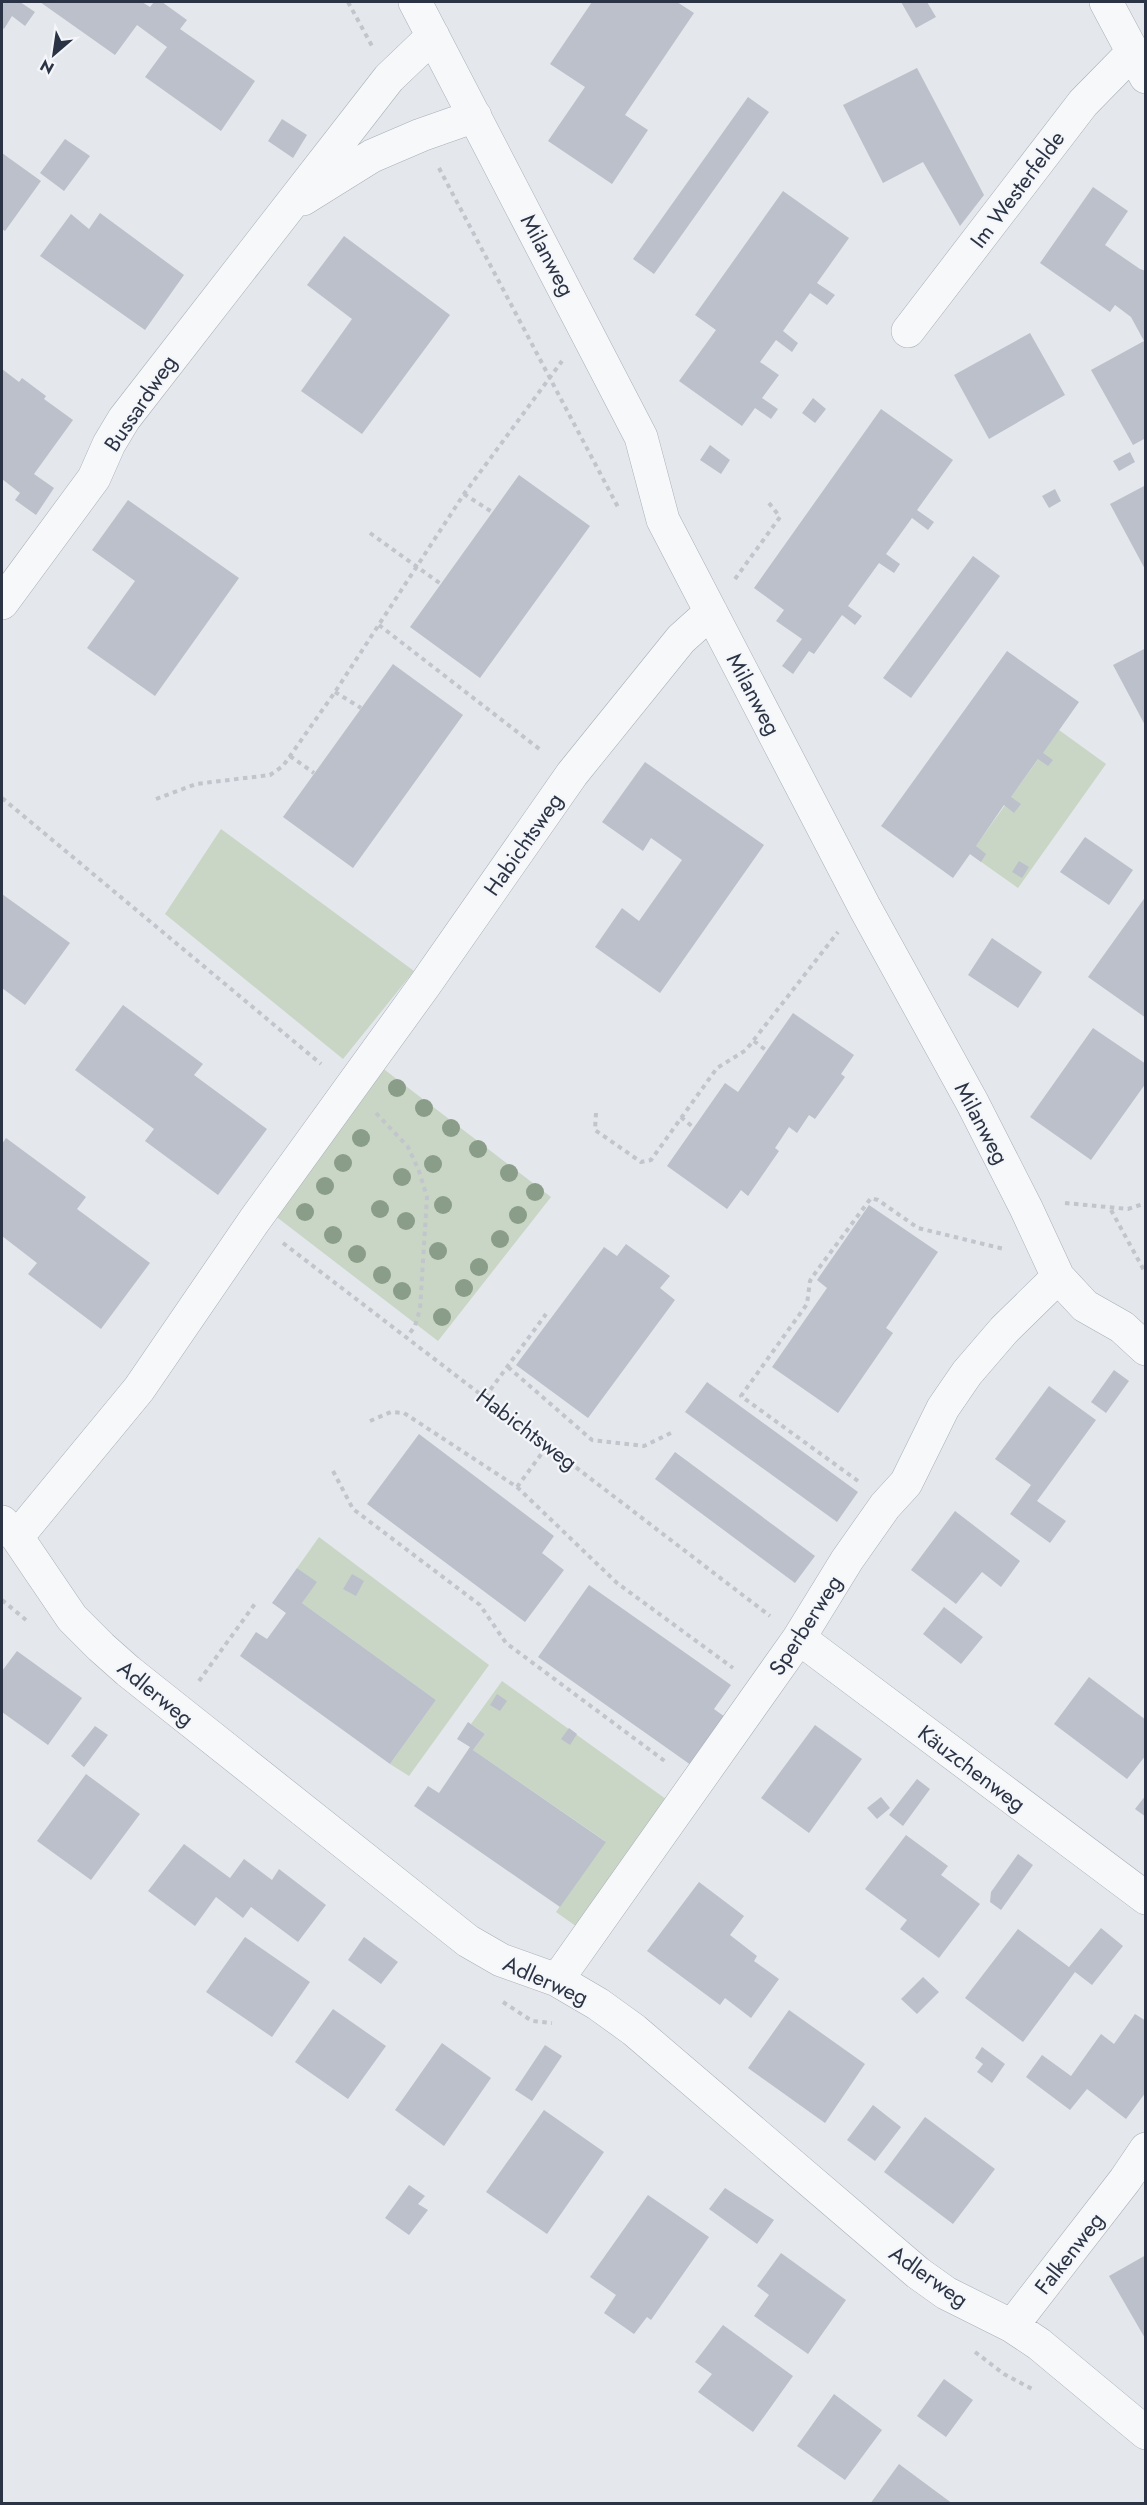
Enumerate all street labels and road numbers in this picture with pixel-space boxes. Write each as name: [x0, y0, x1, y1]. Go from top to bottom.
street label: Im Westerfelde: [962, 123, 1072, 255]
street label: Milanweg: [513, 208, 583, 302]
street label: Bussardweg: [96, 348, 184, 458]
street label: Milanweg: [719, 647, 789, 741]
street label: Habichtsweg: [476, 786, 570, 902]
street label: Milanweg: [947, 1076, 1017, 1170]
street label: Habichtsweg: [470, 1380, 584, 1478]
street label: Sperberweg: [761, 1568, 849, 1682]
street label: Adlerweg: [111, 1652, 201, 1734]
street label: Käuzchenweg: [911, 1717, 1033, 1819]
street label: Adlerweg: [498, 1947, 594, 2013]
street label: Falkenweg: [1027, 2205, 1111, 2301]
street label: Adlerweg: [883, 2237, 975, 2315]

